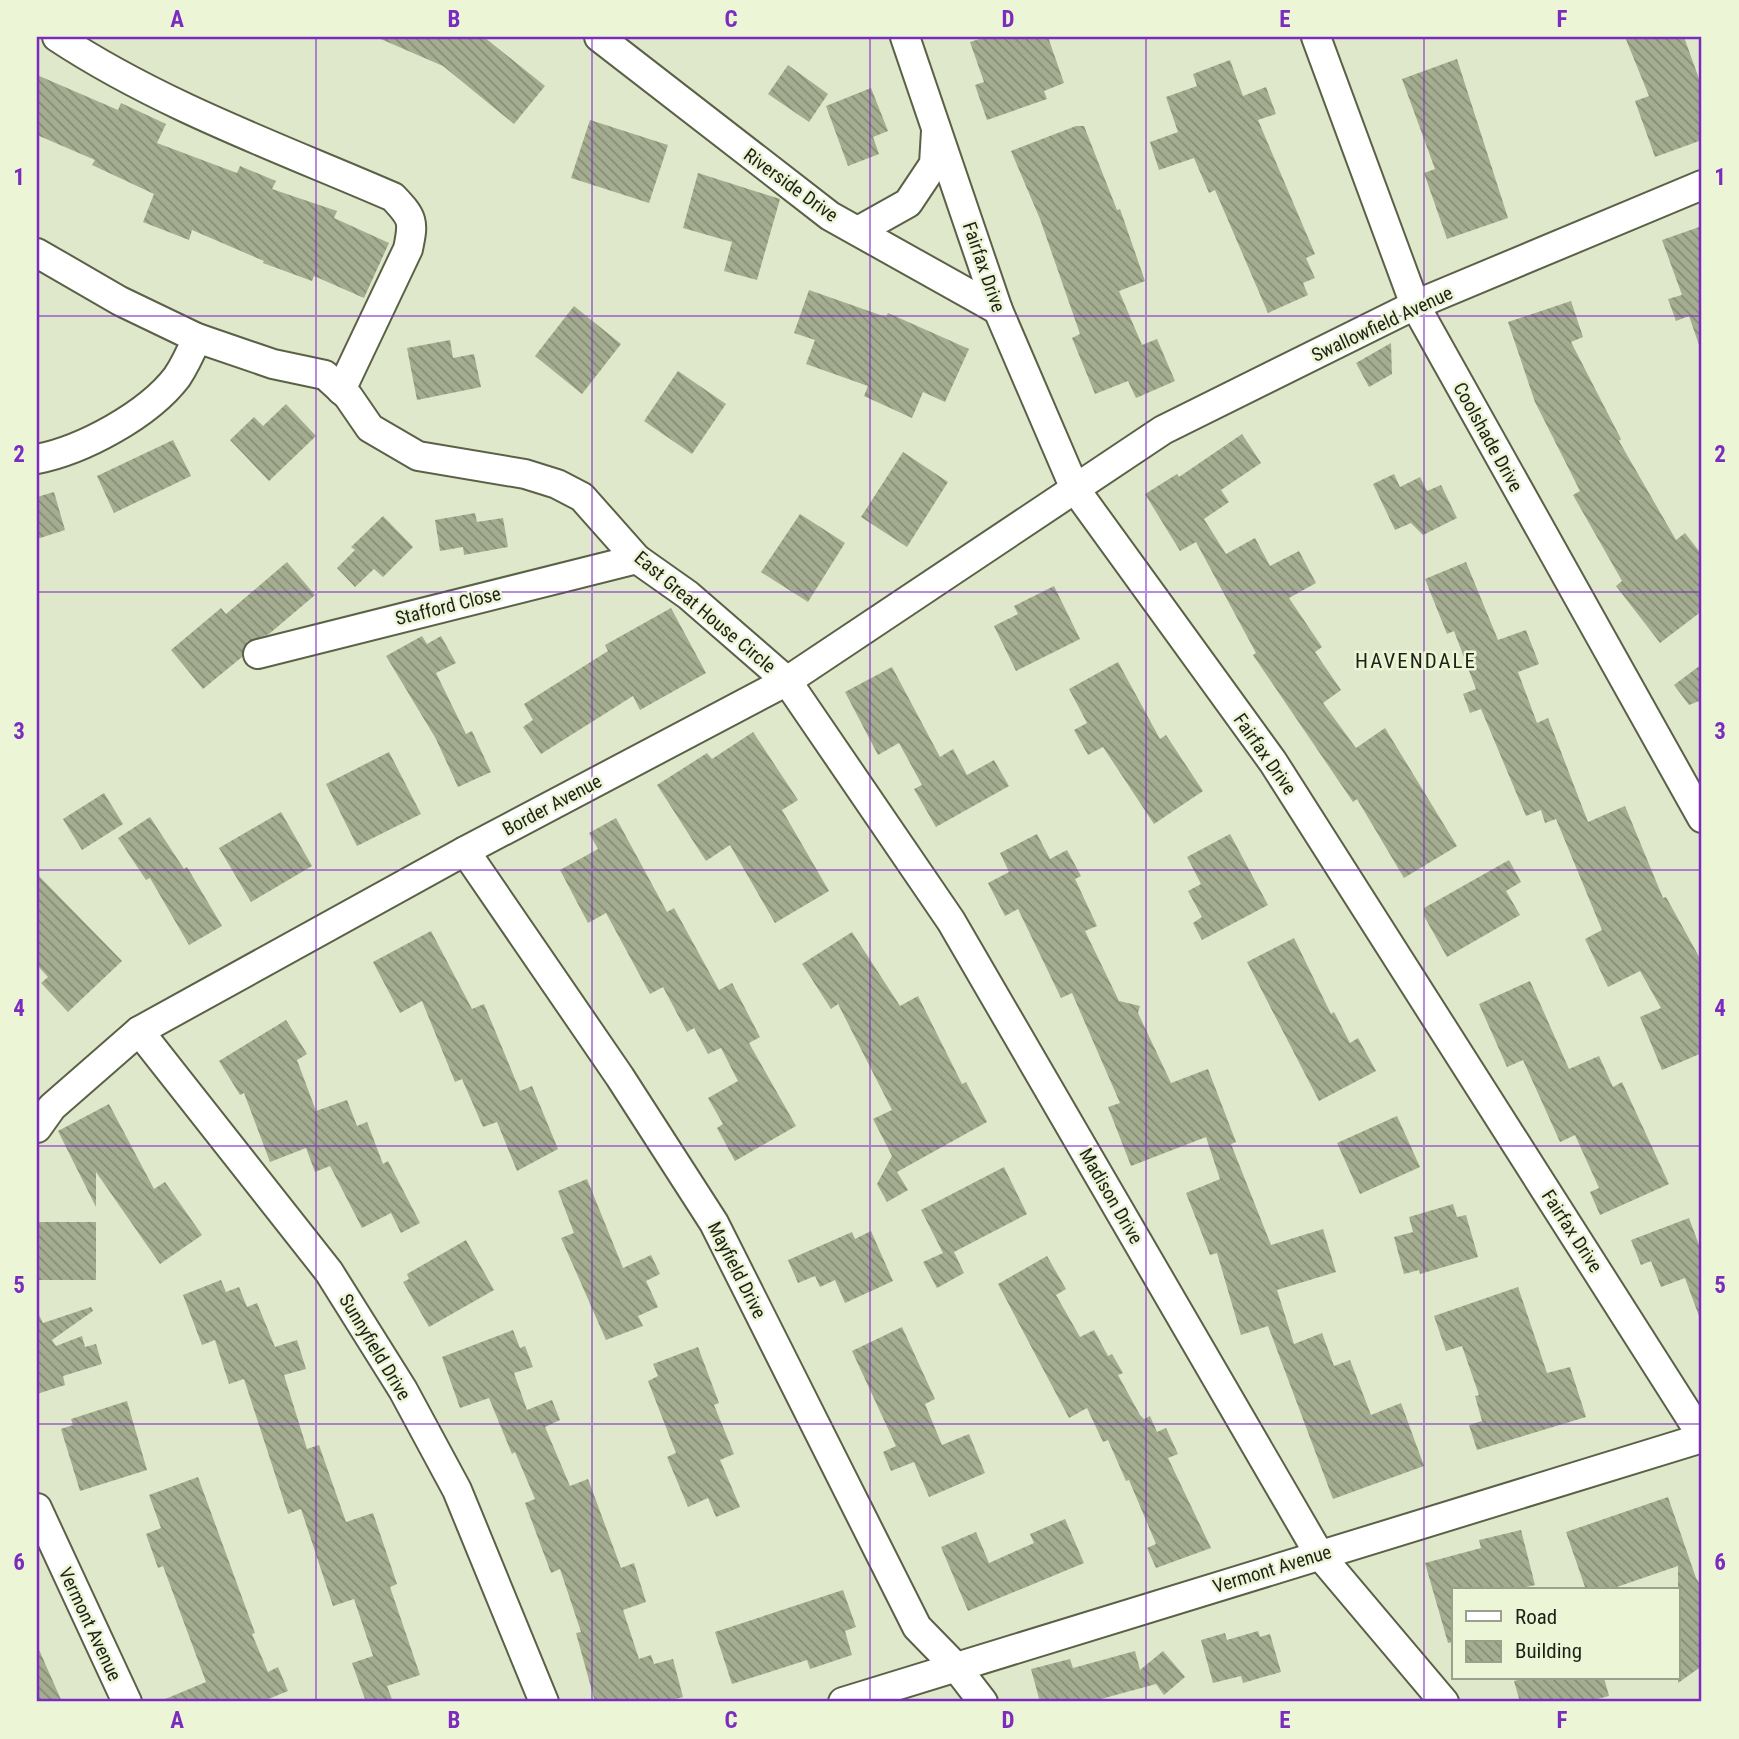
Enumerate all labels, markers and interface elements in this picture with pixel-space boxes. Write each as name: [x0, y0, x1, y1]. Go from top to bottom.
text: A: [170, 6, 184, 33]
text: B: [448, 6, 460, 33]
text: C: [724, 6, 738, 33]
text: D: [1002, 6, 1015, 33]
text: E: [1279, 6, 1291, 33]
text: F: [1557, 6, 1568, 33]
street label: Riverside Drive: [739, 143, 843, 227]
text: 1: [13, 164, 25, 191]
text: 1: [1714, 164, 1726, 191]
street label: Fairfax Drive: [958, 219, 1010, 315]
street label: Swallowfield Avenue: [1308, 281, 1456, 367]
street label: Coolshade Drive: [1448, 378, 1528, 496]
text: 2: [13, 441, 25, 468]
text: 2: [1714, 441, 1726, 468]
street label: East Great House Circle: [630, 546, 780, 678]
street label: Stafford Close: [393, 582, 503, 630]
district label: HAVENDALE: [1355, 649, 1477, 673]
street label: Fairfax Drive: [1229, 709, 1301, 799]
text: 3: [13, 718, 25, 745]
text: 3: [1714, 718, 1726, 745]
street label: Border Avenue: [499, 769, 605, 841]
text: 4: [13, 995, 25, 1022]
text: 4: [1714, 995, 1726, 1022]
street label: Madison Drive: [1074, 1144, 1148, 1248]
street label: Fairfax Drive: [1537, 1185, 1607, 1277]
street label: Mayfield Drive: [703, 1218, 771, 1322]
text: 5: [13, 1272, 25, 1299]
text: 5: [1714, 1272, 1726, 1299]
street label: Sunnyfield Drive: [334, 1290, 416, 1404]
street label: Vermont Avenue: [1210, 1540, 1334, 1598]
text: 6: [13, 1549, 25, 1576]
text: 6: [1714, 1549, 1726, 1576]
street label: Vermont Avenue: [54, 1564, 126, 1685]
legend: [1452, 1588, 1680, 1680]
text: Road: [1515, 1605, 1557, 1629]
text: Building: [1515, 1639, 1582, 1663]
text: A: [170, 1707, 184, 1734]
text: B: [448, 1707, 460, 1734]
text: C: [724, 1707, 738, 1734]
text: D: [1002, 1707, 1015, 1734]
text: E: [1279, 1707, 1291, 1734]
text: F: [1557, 1707, 1568, 1734]

